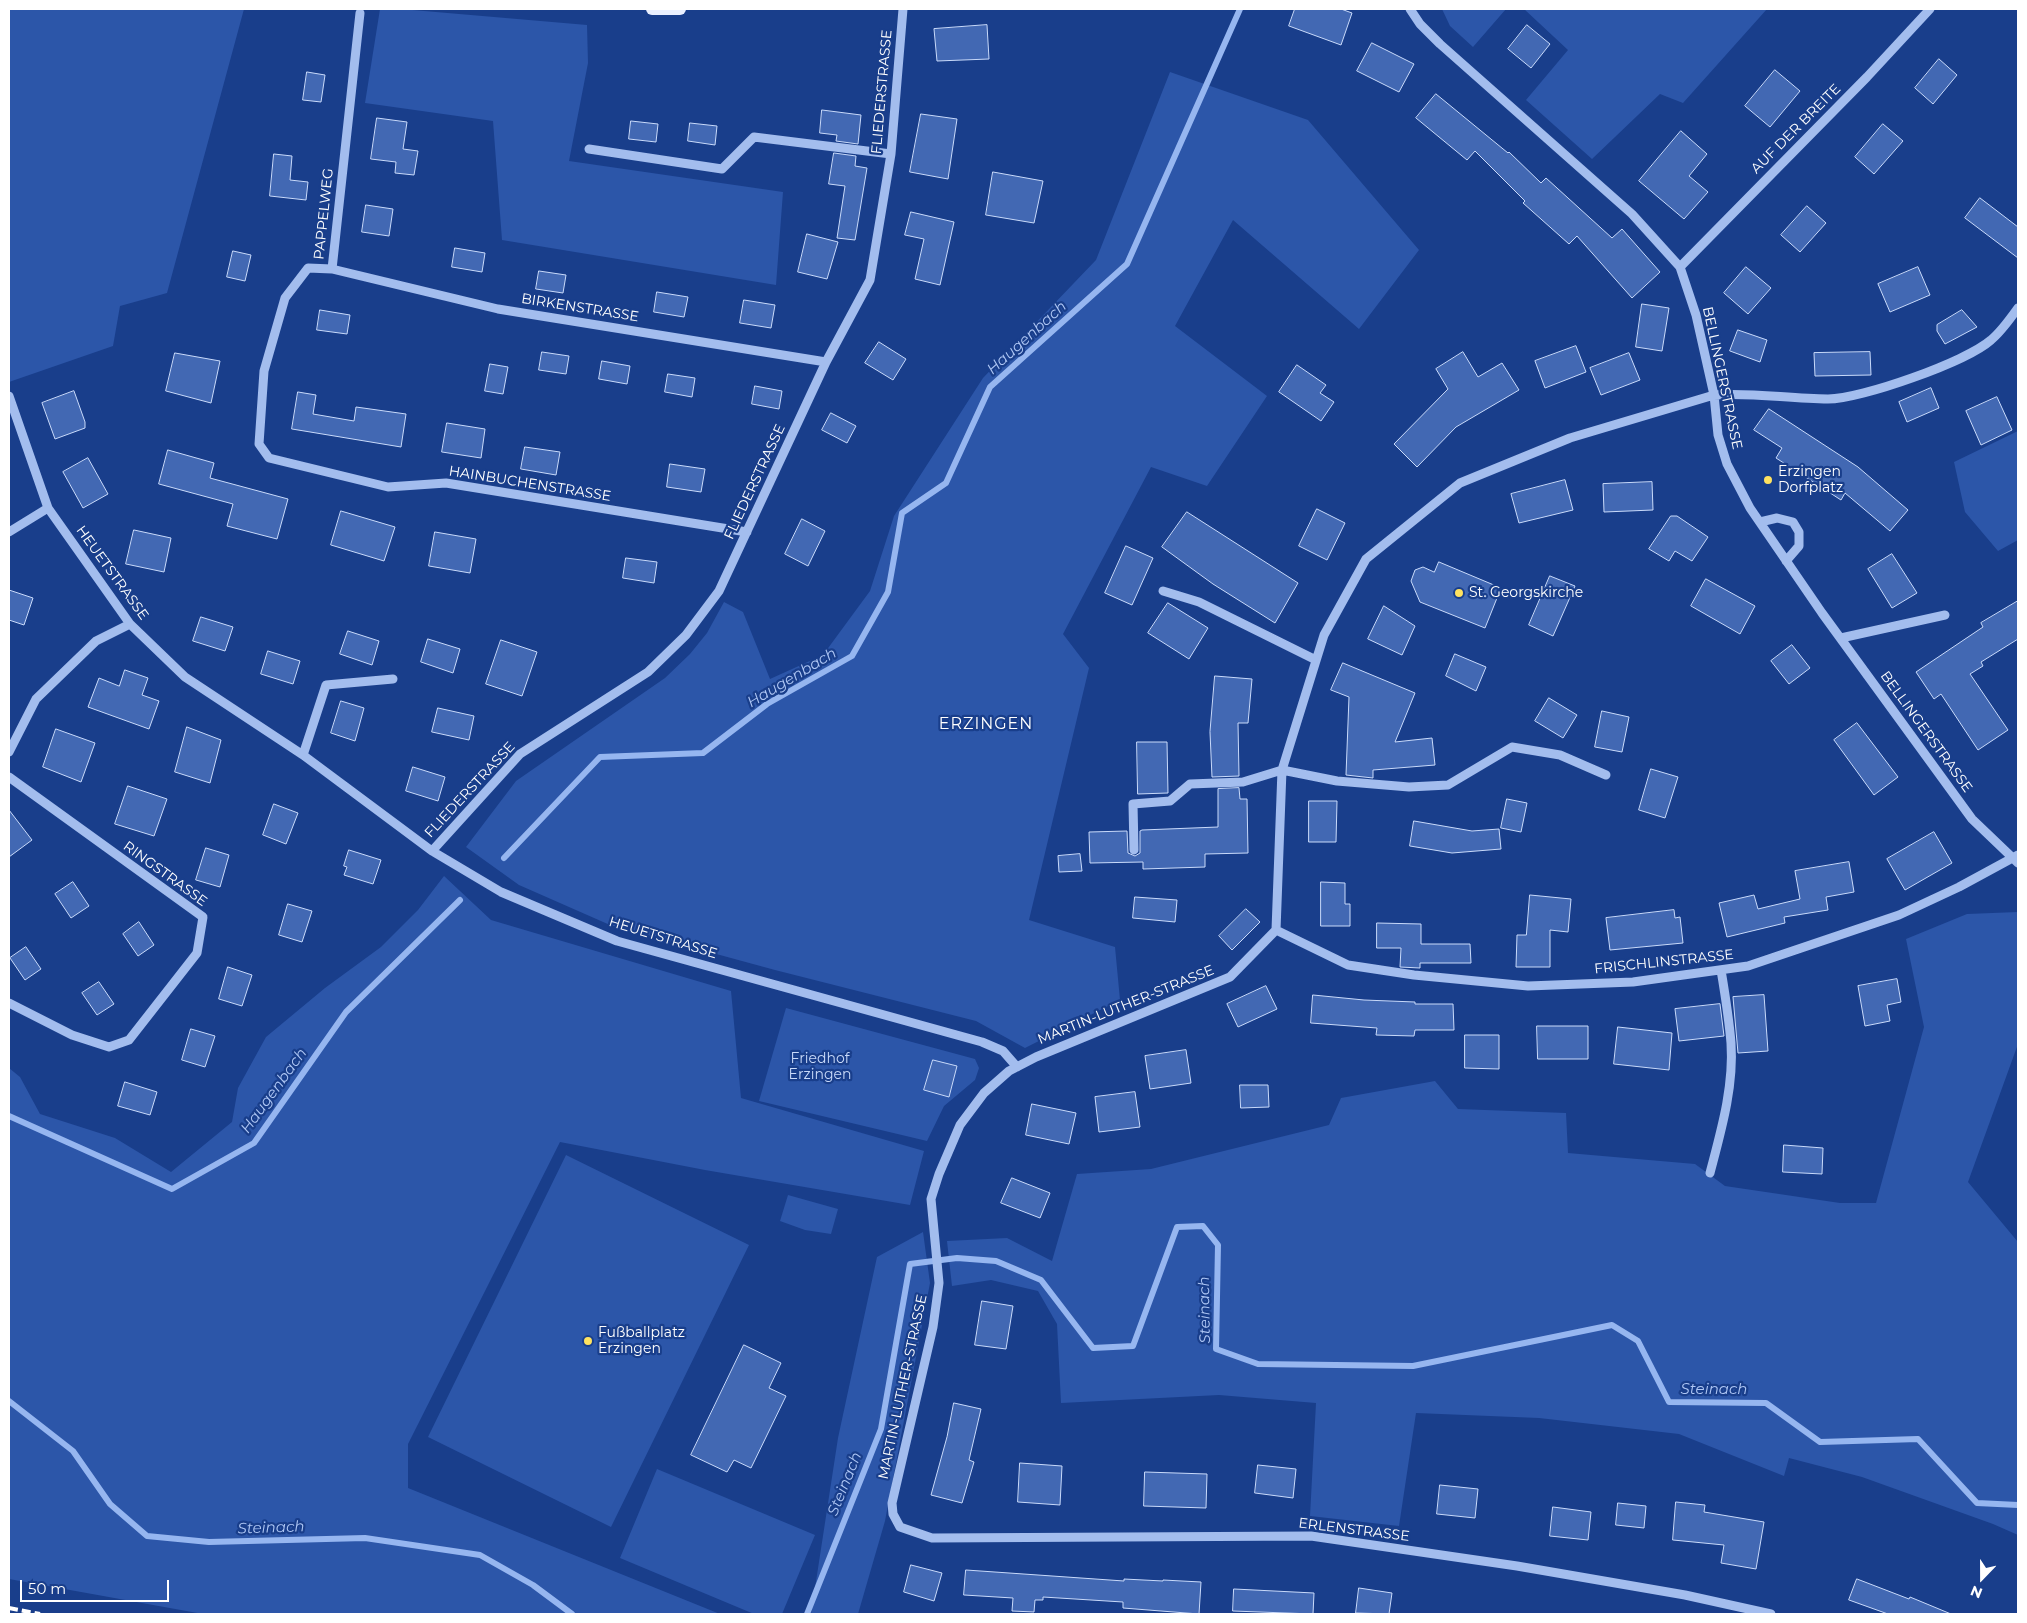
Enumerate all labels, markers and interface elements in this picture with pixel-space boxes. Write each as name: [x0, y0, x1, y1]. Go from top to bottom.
street label: FLIEDERSTRASSE: [868, 29, 896, 155]
street label: AUF DER BREITE: [1748, 81, 1844, 177]
street label: PAPPELWEG: [311, 168, 337, 260]
street label: BIRKENSTRASSE: [520, 290, 640, 326]
water label: Haugenbach: [984, 298, 1070, 378]
street label: BELLINGERSTRASSE: [1699, 305, 1745, 451]
street label: FLIEDERSTRASSE: [721, 422, 789, 542]
street label: HAINBUCHENSTRASSE: [448, 463, 612, 505]
place label: Erzingen Dorfplatz: [1778, 464, 1843, 497]
marker: Erzingen Dorfplatz: [1762, 474, 1774, 486]
street label: HEUETSTRASSE: [72, 523, 152, 623]
place label: St. Georgskirche: [1469, 585, 1583, 601]
marker: St. Georgskirche: [1453, 587, 1465, 599]
water label: Haugenbach: [744, 644, 840, 712]
street label: BELLINGERSTRASSE: [1876, 668, 1976, 796]
district label: ERZINGEN: [938, 714, 1034, 734]
street label: FLIEDERSTRASSE: [421, 739, 519, 841]
street label: RINGSTRASSE: [120, 838, 210, 910]
street label: HEUETSTRASSE: [607, 914, 719, 962]
street label: FRISCHLINSTRASSE: [1593, 946, 1735, 978]
street label: MARTIN-LUTHER-STRASSE: [1035, 962, 1217, 1048]
water label: Haugenbach: [237, 1045, 311, 1137]
park label: Friedhof Erzingen: [789, 1051, 851, 1084]
water label: Steinach: [1195, 1276, 1215, 1344]
street label: MARTIN-LUTHER-STRASSE: [875, 1293, 931, 1481]
place label: Fußballplatz Erzingen: [598, 1325, 685, 1358]
marker: Fußballplatz Erzingen: [582, 1335, 594, 1347]
water label: Steinach: [1681, 1381, 1747, 1399]
water label: Steinach: [824, 1450, 866, 1518]
street label: ERLENSTRASSE: [1298, 1515, 1410, 1545]
water label: Steinach: [237, 1518, 305, 1538]
north arrow: [1957, 1553, 2007, 1603]
scale bar: [22, 1570, 171, 1602]
text: 50 m: [28, 1579, 66, 1598]
text: N: [1968, 1581, 1985, 1602]

